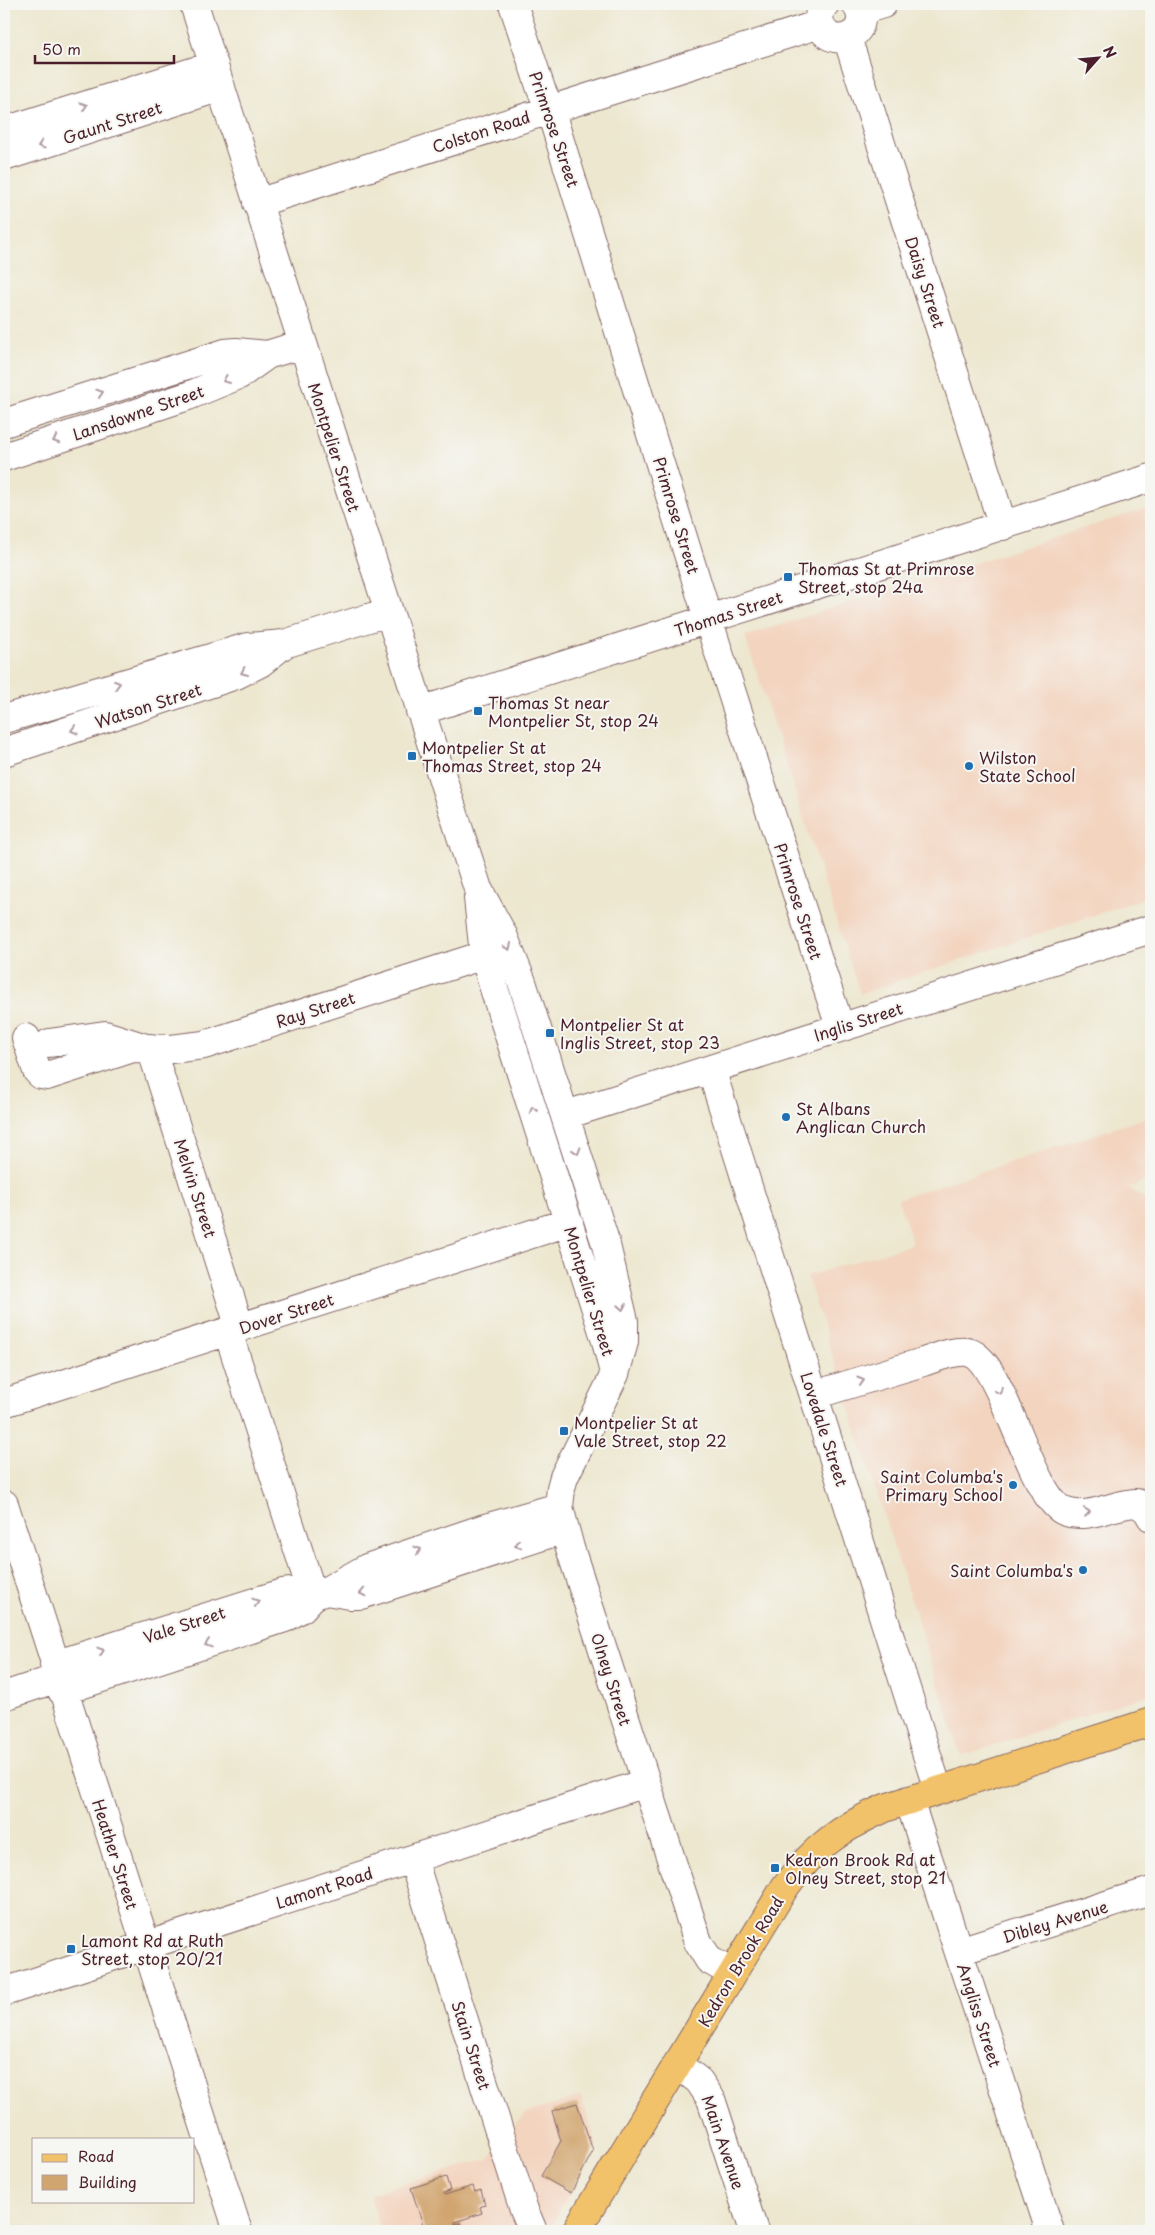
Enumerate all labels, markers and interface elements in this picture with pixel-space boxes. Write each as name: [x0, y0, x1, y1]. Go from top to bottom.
scale bar: [35, 32, 174, 64]
north arrow: [1072, 32, 1122, 82]
text: 50 m: [42, 37, 81, 60]
text: N: [1098, 42, 1122, 62]
street label: Primrose Street: [524, 68, 586, 191]
street label: Gaunt Street: [59, 95, 165, 149]
one-way arrow: [79, 101, 87, 111]
street label: Colston Road: [429, 104, 533, 158]
one-way arrow: [37, 139, 46, 149]
street label: Daisy Street: [900, 233, 952, 331]
one-way arrow: [222, 374, 231, 385]
street label: Lansdowne Street: [69, 378, 207, 446]
street label: Montpelier Street: [303, 379, 367, 515]
one-way arrow: [96, 388, 104, 398]
one-way arrow: [52, 434, 61, 444]
street label: Primrose Street: [648, 453, 706, 577]
place label: Thomas St at Primrose Street, stop 24a: [798, 556, 974, 598]
marker: Thomas St at Primrose Street, stop 24a: [782, 571, 794, 583]
street label: Thomas Street: [671, 584, 786, 642]
one-way arrow: [240, 665, 249, 676]
street label: Watson Street: [92, 676, 205, 733]
one-way arrow: [113, 680, 121, 690]
place label: Thomas St near Montpelier St, stop 24: [488, 690, 659, 732]
marker: Thomas St near Montpelier St, stop 24: [472, 705, 484, 717]
one-way arrow: [70, 724, 78, 734]
place label: Montpelier St at Thomas Street, stop 24: [422, 735, 602, 777]
place label: Wilston State School: [979, 745, 1076, 787]
marker: Montpelier St at Thomas Street, stop 24: [406, 750, 418, 762]
marker: Wilston State School: [963, 760, 975, 772]
street label: Primrose Street: [769, 839, 829, 963]
one-way arrow: [502, 942, 513, 951]
street label: Ray Street: [272, 985, 358, 1033]
street label: Inglis Street: [811, 995, 906, 1047]
place label: Montpelier St at Inglis Street, stop 23: [560, 1012, 720, 1054]
marker: Montpelier St at Inglis Street, stop 23: [544, 1027, 556, 1039]
place label: St Albans Anglican Church: [796, 1096, 926, 1138]
one-way arrow: [529, 1107, 539, 1115]
marker: St Albans Anglican Church: [780, 1111, 792, 1123]
street label: Melvin Street: [169, 1135, 223, 1241]
one-way arrow: [571, 1146, 581, 1155]
street label: Montpelier Street: [559, 1223, 621, 1359]
street label: Dover Street: [236, 1286, 337, 1340]
one-way arrow: [616, 1303, 627, 1312]
street label: Lovedale Street: [795, 1369, 855, 1490]
one-way arrow: [856, 1376, 864, 1386]
one-way arrow: [993, 1386, 1003, 1395]
place label: Montpelier St at Vale Street, stop 22: [574, 1410, 727, 1452]
marker: Montpelier St at Vale Street, stop 22: [558, 1425, 570, 1437]
place label: Saint Columba's Primary School: [880, 1464, 1003, 1506]
marker: Saint Columba's Primary School: [1007, 1479, 1019, 1491]
one-way arrow: [1083, 1508, 1092, 1518]
one-way arrow: [514, 1539, 523, 1549]
one-way arrow: [413, 1545, 421, 1555]
place label: Saint Columba's: [950, 1558, 1073, 1582]
marker: Saint Columba's: [1077, 1564, 1089, 1576]
one-way arrow: [359, 1587, 368, 1598]
one-way arrow: [251, 1597, 259, 1607]
street label: Vale Street: [140, 1599, 229, 1649]
street label: Olney Street: [586, 1629, 638, 1729]
one-way arrow: [204, 1639, 212, 1649]
one-way arrow: [96, 1646, 104, 1656]
street label: Heather Street: [87, 1796, 145, 1912]
place label: Kedron Brook Rd at Olney Street, stop 21: [785, 1847, 946, 1889]
street label: Lamont Road: [272, 1860, 376, 1914]
marker: Kedron Brook Rd at Olney Street, stop 21: [769, 1862, 781, 1874]
street label: Kedron Brook Road: [691, 1891, 789, 2031]
street label: Dibley Avenue: [1000, 1894, 1111, 1948]
place label: Lamont Rd at Ruth Street, stop 20/21: [81, 1928, 224, 1970]
marker: Lamont Rd at Ruth Street, stop 20/21: [65, 1943, 77, 1955]
street label: Angliss Street: [952, 1960, 1008, 2071]
street label: Stain Street: [446, 1997, 498, 2093]
street label: Main Avenue: [697, 2092, 751, 2193]
legend: [32, 2138, 195, 2202]
text: Road: [78, 2144, 114, 2167]
text: Building: [78, 2170, 137, 2193]

